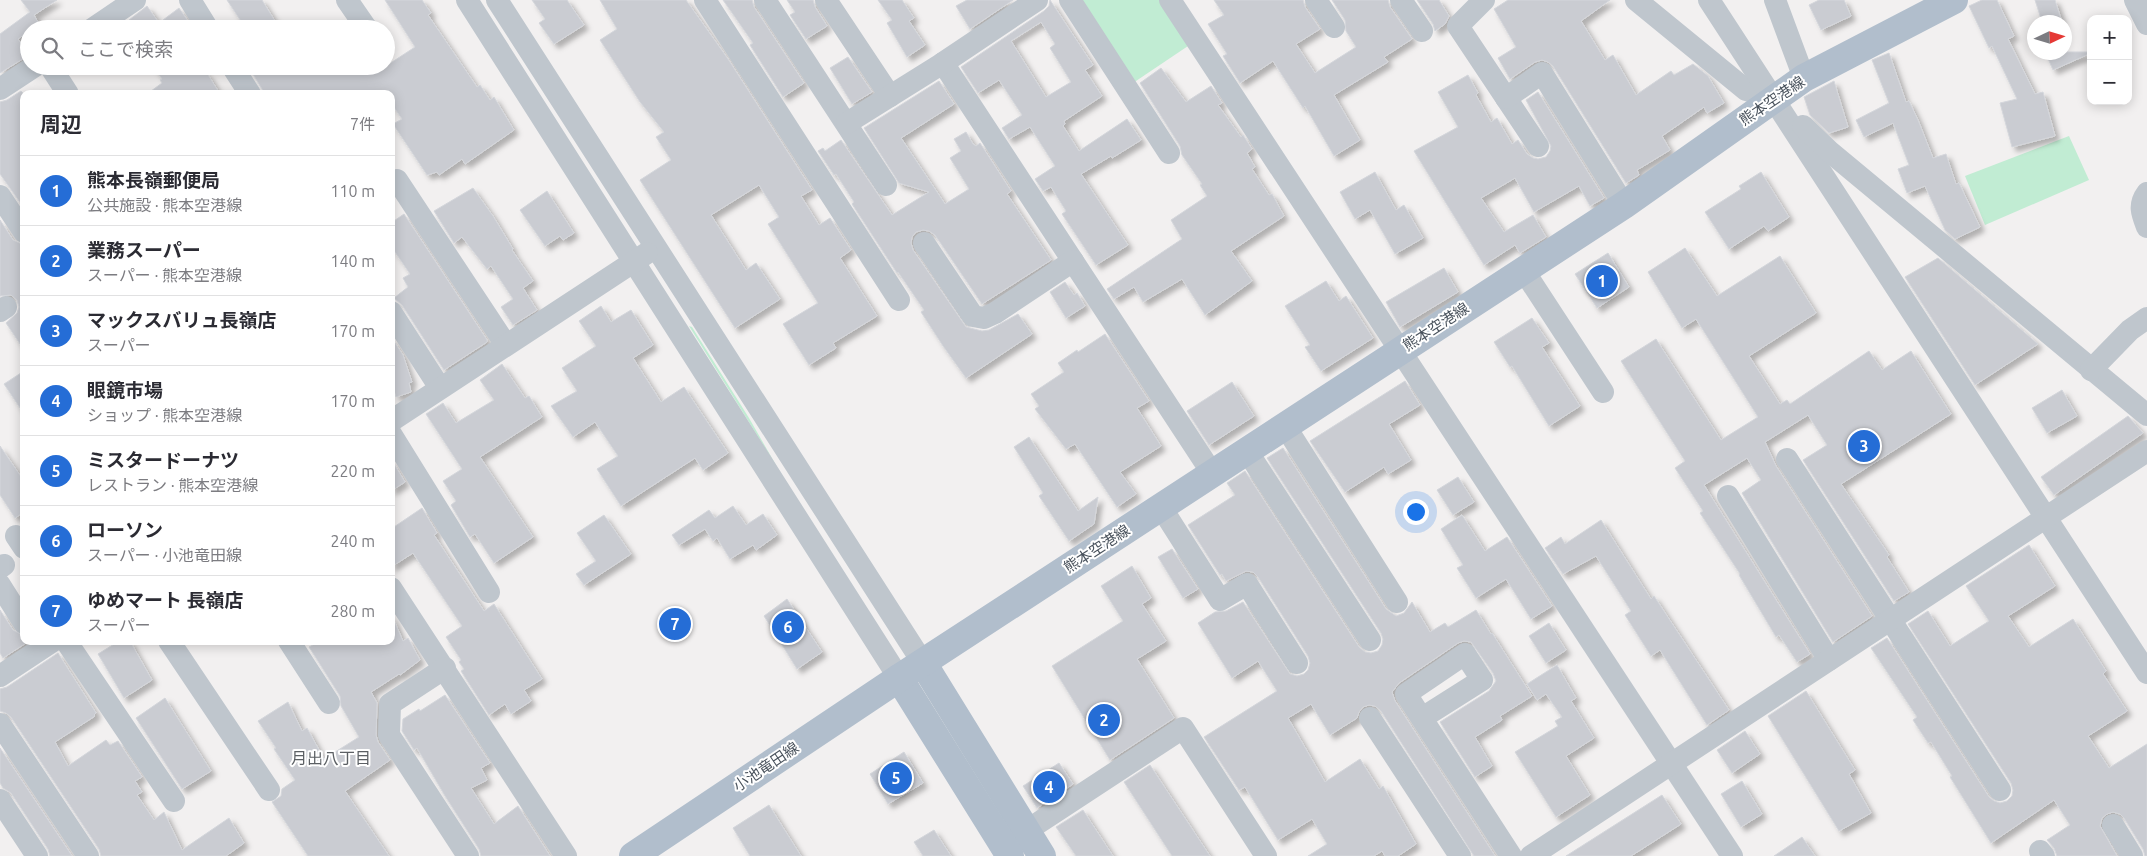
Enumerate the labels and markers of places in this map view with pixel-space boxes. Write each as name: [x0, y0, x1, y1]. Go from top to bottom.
pin: 1: [1586, 262, 1618, 300]
pin: 3: [1848, 427, 1880, 465]
pin: 7: [659, 605, 691, 643]
pin: 6: [772, 608, 804, 646]
pin: 2: [1088, 701, 1120, 739]
pin: 5: [880, 759, 912, 797]
pin: 4: [1033, 768, 1065, 806]

